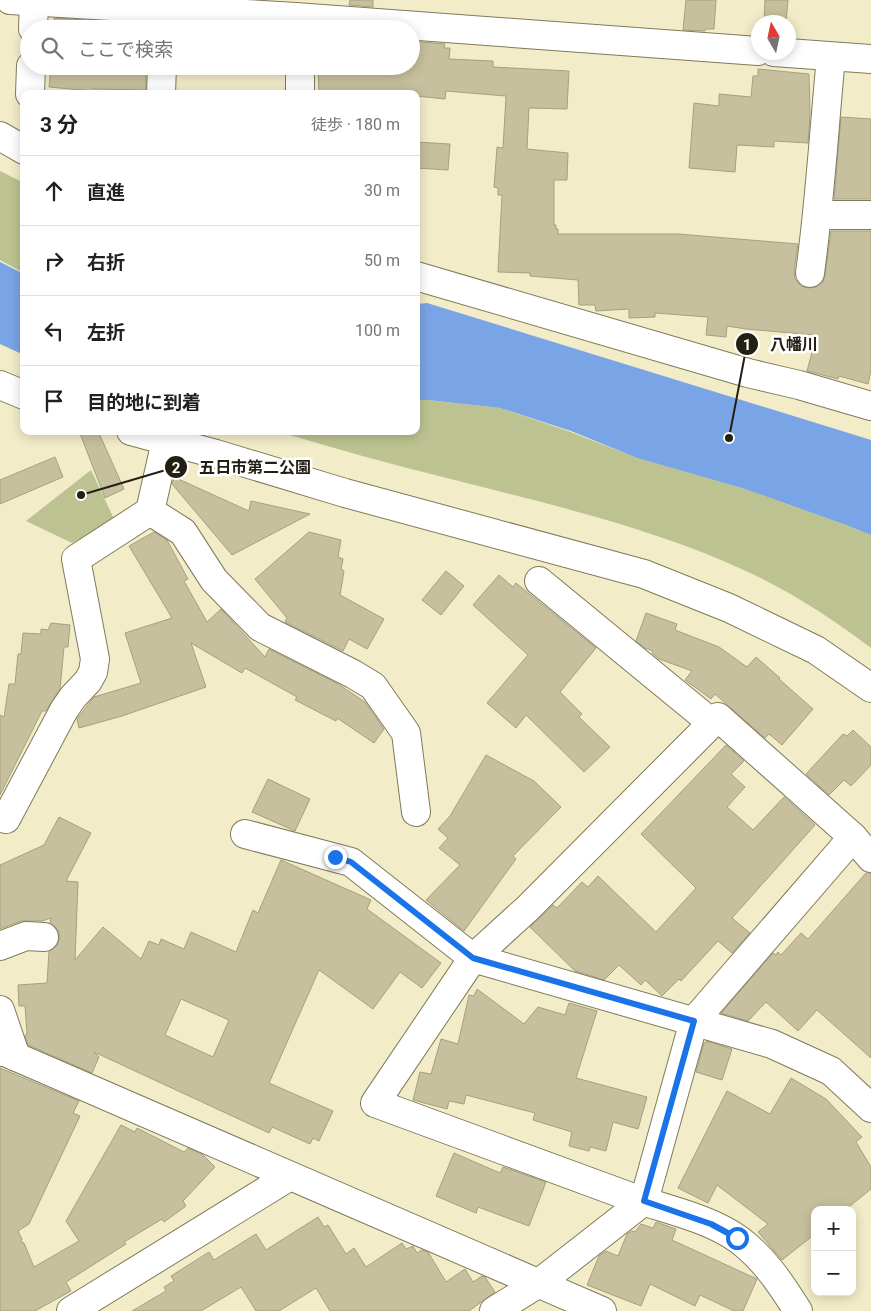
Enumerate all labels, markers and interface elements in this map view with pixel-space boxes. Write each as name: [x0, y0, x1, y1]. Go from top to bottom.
north arrow: [751, 15, 796, 60]
search box: [20, 20, 420, 75]
icon: search: [38, 34, 66, 62]
text: ここで検索: [78, 38, 173, 61]
text: 3 分: [40, 113, 78, 137]
text: 徒歩 · 180 m: [311, 115, 400, 134]
icon: ahead: [40, 177, 68, 205]
text: 直進: [87, 181, 125, 204]
text: 30 m: [364, 181, 400, 200]
icon: right: [40, 247, 68, 275]
text: 右折: [87, 251, 125, 274]
text: 50 m: [364, 251, 400, 270]
icon: left: [40, 317, 68, 345]
text: 左折: [87, 321, 125, 344]
text: 100 m: [355, 321, 400, 340]
callout: 八幡川: [735, 329, 828, 360]
text: 八幡川: [770, 335, 818, 354]
text: 1: [743, 336, 751, 354]
icon: arrive: [40, 387, 68, 415]
text: 目的地に到着: [87, 391, 201, 414]
callout: 五日市第二公園: [164, 452, 321, 483]
text: 五日市第二公園: [199, 458, 311, 477]
text: 2: [172, 459, 181, 477]
route end: [324, 846, 347, 869]
map controls: [811, 1206, 856, 1296]
button: +: [811, 1206, 856, 1251]
route start: [726, 1227, 749, 1250]
button: −: [811, 1251, 856, 1296]

